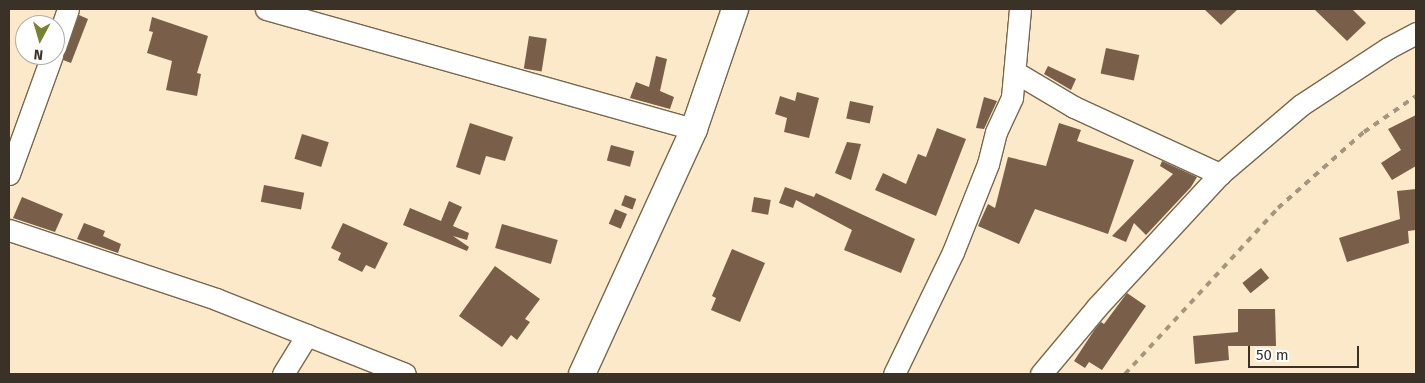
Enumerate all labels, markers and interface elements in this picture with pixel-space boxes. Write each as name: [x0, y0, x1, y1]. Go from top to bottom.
north arrow: [15, 15, 65, 65]
text: N: [33, 45, 44, 63]
scale bar: [1250, 336, 1361, 368]
text: 50 m: [1256, 346, 1289, 364]

